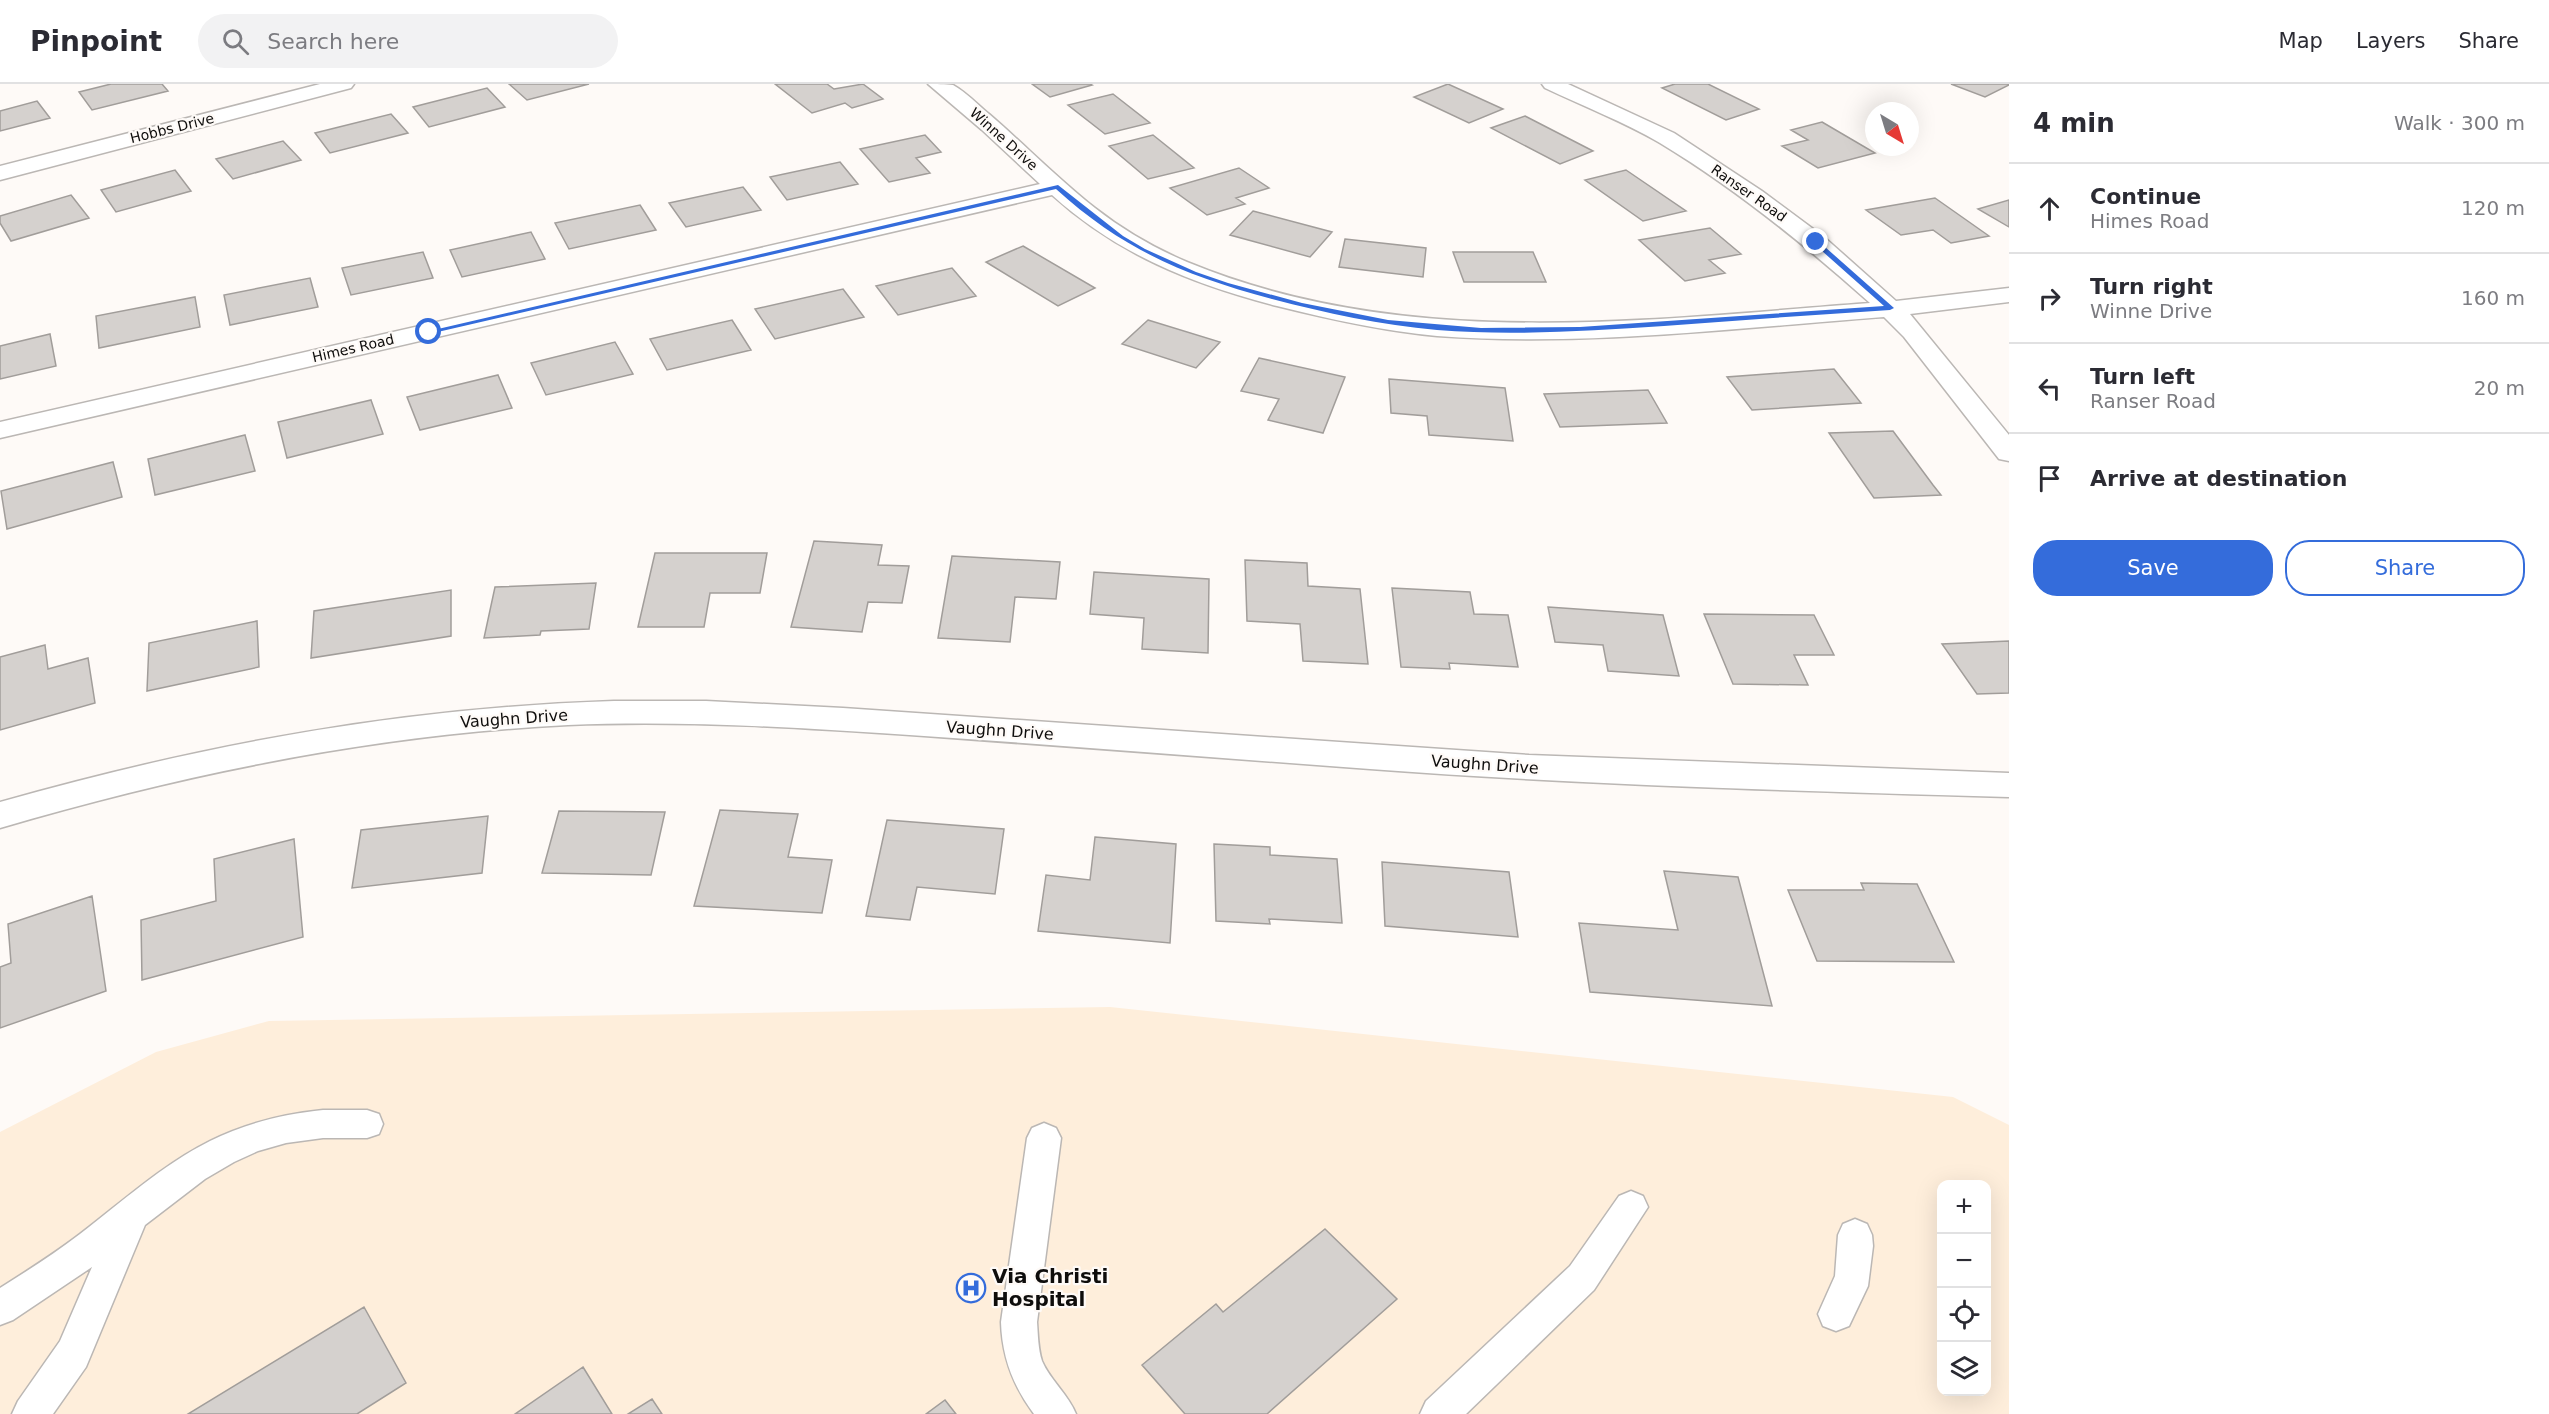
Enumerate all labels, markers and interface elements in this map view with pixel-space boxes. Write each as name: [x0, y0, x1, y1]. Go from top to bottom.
search box: [198, 14, 618, 68]
text: Pinpoint: [30, 25, 162, 58]
icon: search: [219, 25, 252, 58]
text: Search here: [267, 29, 399, 54]
text: Map: [2279, 29, 2323, 53]
text: Layers: [2356, 29, 2425, 53]
text: Share: [2458, 29, 2519, 53]
north arrow: [1865, 102, 1919, 156]
street label: Winne Drive: [967, 104, 1041, 174]
text: 4 min: [2033, 108, 2115, 138]
street label: Hobbs Drive: [128, 110, 216, 146]
text: Walk · 300 m: [2394, 111, 2525, 135]
street label: Ranser Road: [1708, 161, 1790, 225]
text: Continue: [2090, 184, 2201, 209]
icon: ahead: [2033, 192, 2066, 225]
text: 120 m: [2461, 196, 2525, 220]
text: Himes Road: [2090, 209, 2209, 233]
route end: [1802, 228, 1828, 254]
text: Turn right: [2090, 274, 2213, 299]
icon: right: [2033, 282, 2066, 315]
text: 160 m: [2461, 286, 2525, 310]
text: Winne Drive: [2090, 299, 2212, 323]
route start: [415, 318, 441, 344]
street label: Himes Road: [310, 331, 396, 365]
text: Turn left: [2090, 364, 2195, 389]
icon: left: [2033, 372, 2066, 405]
text: 20 m: [2474, 376, 2525, 400]
text: Ranser Road: [2090, 389, 2216, 413]
icon: arrive: [2033, 462, 2066, 495]
text: Arrive at destination: [2090, 466, 2347, 491]
button: Save: [2033, 540, 2273, 596]
button: Share: [2285, 540, 2525, 596]
street label: Vaughn Drive: [460, 705, 568, 732]
street label: Vaughn Drive: [946, 717, 1054, 744]
street label: Vaughn Drive: [1431, 751, 1539, 778]
map controls: [1937, 1180, 1991, 1396]
button: +: [1937, 1180, 1991, 1234]
button: −: [1937, 1234, 1991, 1288]
place label: Via Christi Hospital: [992, 1264, 1108, 1311]
hospital icon: Via Christi Hospital: [955, 1272, 987, 1304]
button: locate: [1937, 1288, 1991, 1342]
button: layers: [1937, 1342, 1991, 1396]

